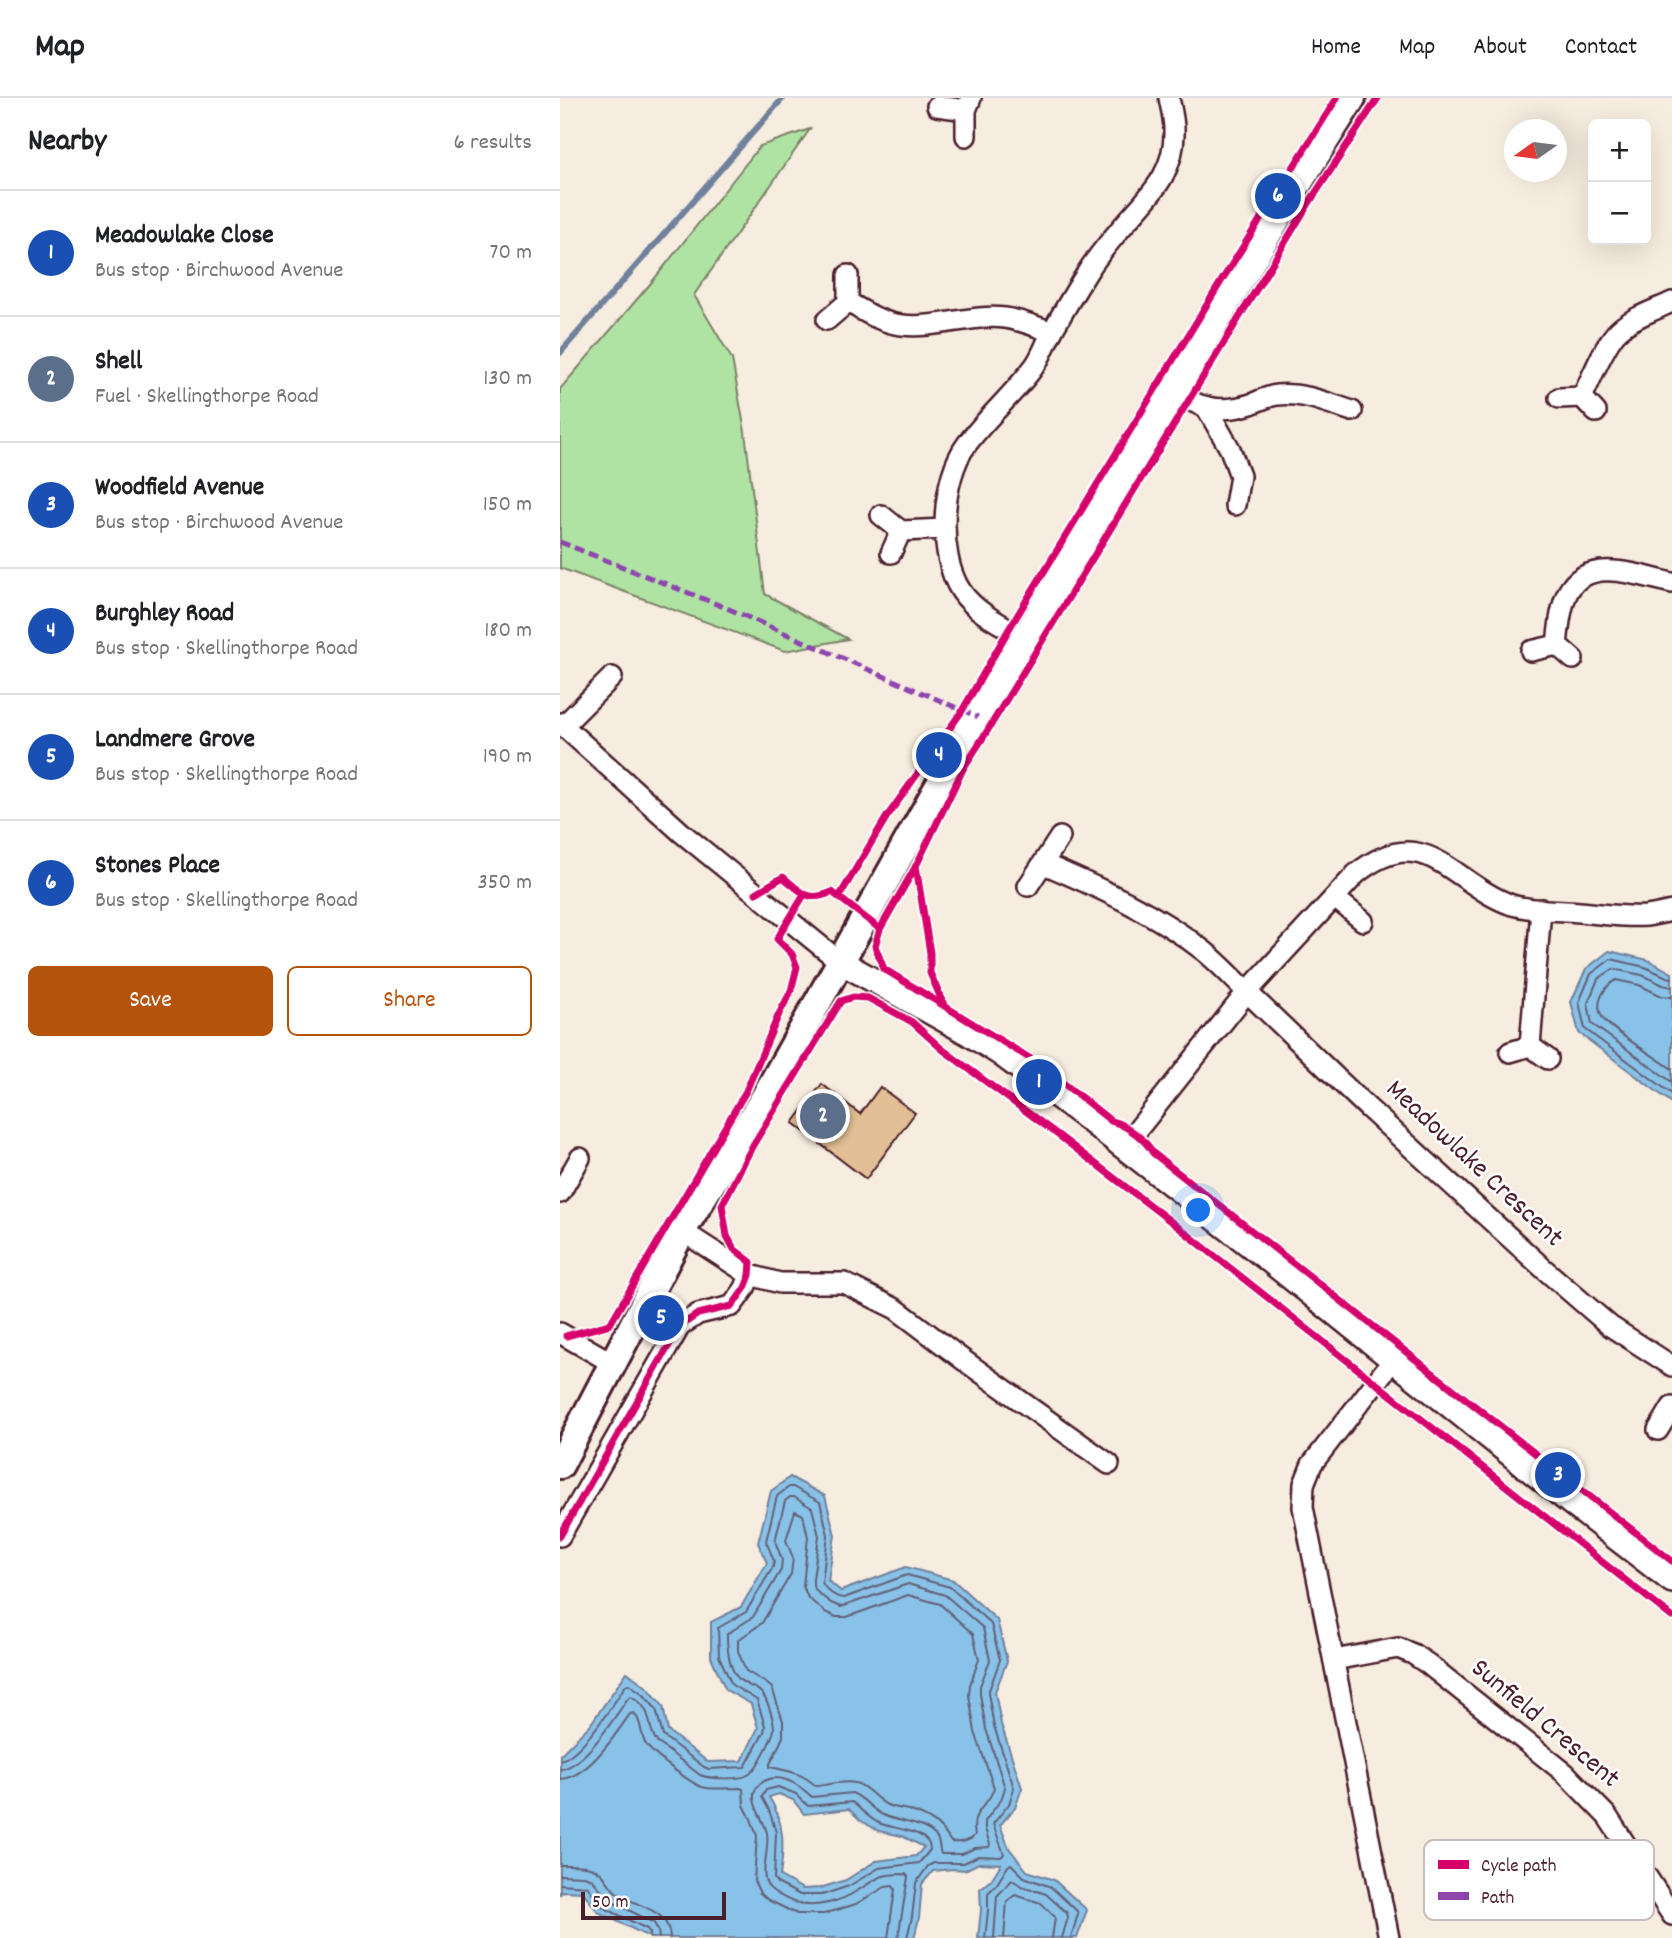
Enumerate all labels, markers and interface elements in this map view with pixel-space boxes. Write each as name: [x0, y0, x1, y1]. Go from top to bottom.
text: Map: [35, 25, 85, 72]
text: Home: [1311, 31, 1361, 65]
text: Map: [1399, 31, 1435, 65]
text: About: [1473, 31, 1527, 65]
text: Contact: [1565, 31, 1637, 65]
north arrow: [1504, 119, 1567, 182]
map controls: [1588, 119, 1651, 245]
button: +: [1588, 119, 1651, 182]
text: Nearby: [28, 122, 106, 165]
text: 6 results: [454, 127, 532, 160]
pin: 6: [1255, 170, 1301, 222]
button: −: [1588, 182, 1651, 245]
text: Meadowlake Close: [95, 218, 274, 255]
text: 1: [48, 237, 54, 270]
text: 70 m: [490, 237, 532, 270]
text: Bus stop · Birchwood Avenue: [95, 255, 343, 288]
text: Shell: [95, 344, 142, 381]
text: 2: [46, 363, 56, 396]
text: 130 m: [483, 363, 532, 396]
text: Fuel · Skellingthorpe Road: [95, 381, 319, 414]
text: Woodfield Avenue: [95, 470, 264, 507]
text: 3: [46, 489, 56, 522]
text: 150 m: [483, 489, 532, 522]
text: Bus stop · Birchwood Avenue: [95, 507, 343, 540]
text: Burghley Road: [95, 596, 234, 633]
text: 4: [46, 615, 56, 648]
text: 180 m: [484, 615, 532, 648]
text: Bus stop · Skellingthorpe Road: [95, 633, 358, 666]
text: Landmere Grove: [95, 722, 255, 759]
pin: 4: [916, 729, 962, 781]
text: 5: [46, 741, 56, 774]
text: 190 m: [483, 741, 532, 774]
text: Bus stop · Skellingthorpe Road: [95, 759, 358, 792]
text: Stones Place: [95, 848, 220, 885]
text: 6: [45, 867, 57, 900]
text: 350 m: [478, 867, 532, 900]
text: Bus stop · Skellingthorpe Road: [95, 885, 358, 918]
button: Save: [28, 966, 273, 1036]
button: Share: [287, 966, 532, 1036]
pin: 1: [1016, 1056, 1062, 1108]
street label: Meadowlake Crescent: [1375, 1072, 1571, 1258]
pin: 2: [800, 1090, 846, 1142]
your location: [1181, 1193, 1215, 1227]
pin: 5: [638, 1292, 684, 1344]
pin: 3: [1535, 1449, 1581, 1501]
street label: Sunfield Crescent: [1461, 1651, 1627, 1799]
legend: [1424, 1840, 1654, 1920]
text: Cycle path: [1481, 1854, 1556, 1881]
text: Path: [1481, 1886, 1514, 1913]
scale bar: [581, 1889, 726, 1921]
text: 50 m: [592, 1890, 629, 1917]

